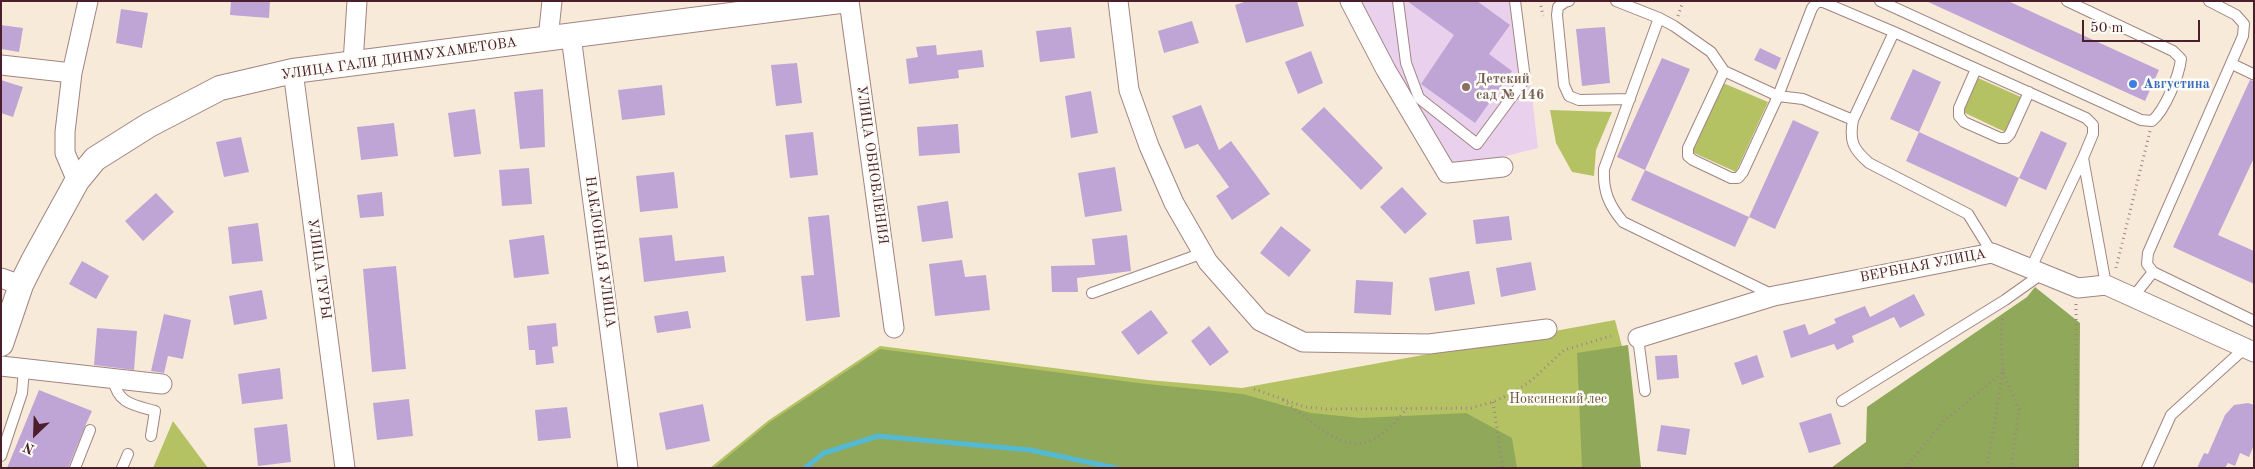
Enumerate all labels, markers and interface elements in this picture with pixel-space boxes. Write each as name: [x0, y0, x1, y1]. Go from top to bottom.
scale bar: [2085, 10, 2202, 42]
text: 50 m: [2090, 21, 2124, 36]
street label: УЛИЦА ГАЛИ ДИНМУХАМЕТОВА: [280, 34, 518, 84]
place label: Детский сад № 146: [1476, 71, 1544, 104]
place label: Августина: [2143, 76, 2210, 92]
marker: Августина: [2127, 78, 2139, 90]
marker: Детский сад № 146: [1460, 81, 1472, 93]
street label: УЛИЦА ОБНОВЛЕНИЯ: [853, 85, 891, 245]
street label: НАКЛОННАЯ УЛИЦА: [581, 175, 619, 329]
street label: УЛИЦА ТУРЫ: [304, 218, 334, 320]
street label: ВЕРБНАЯ УЛИЦА: [1859, 246, 1987, 286]
park label: Ноксинский лес: [1509, 391, 1607, 407]
north arrow: [10, 409, 60, 459]
text: N: [21, 439, 37, 456]

